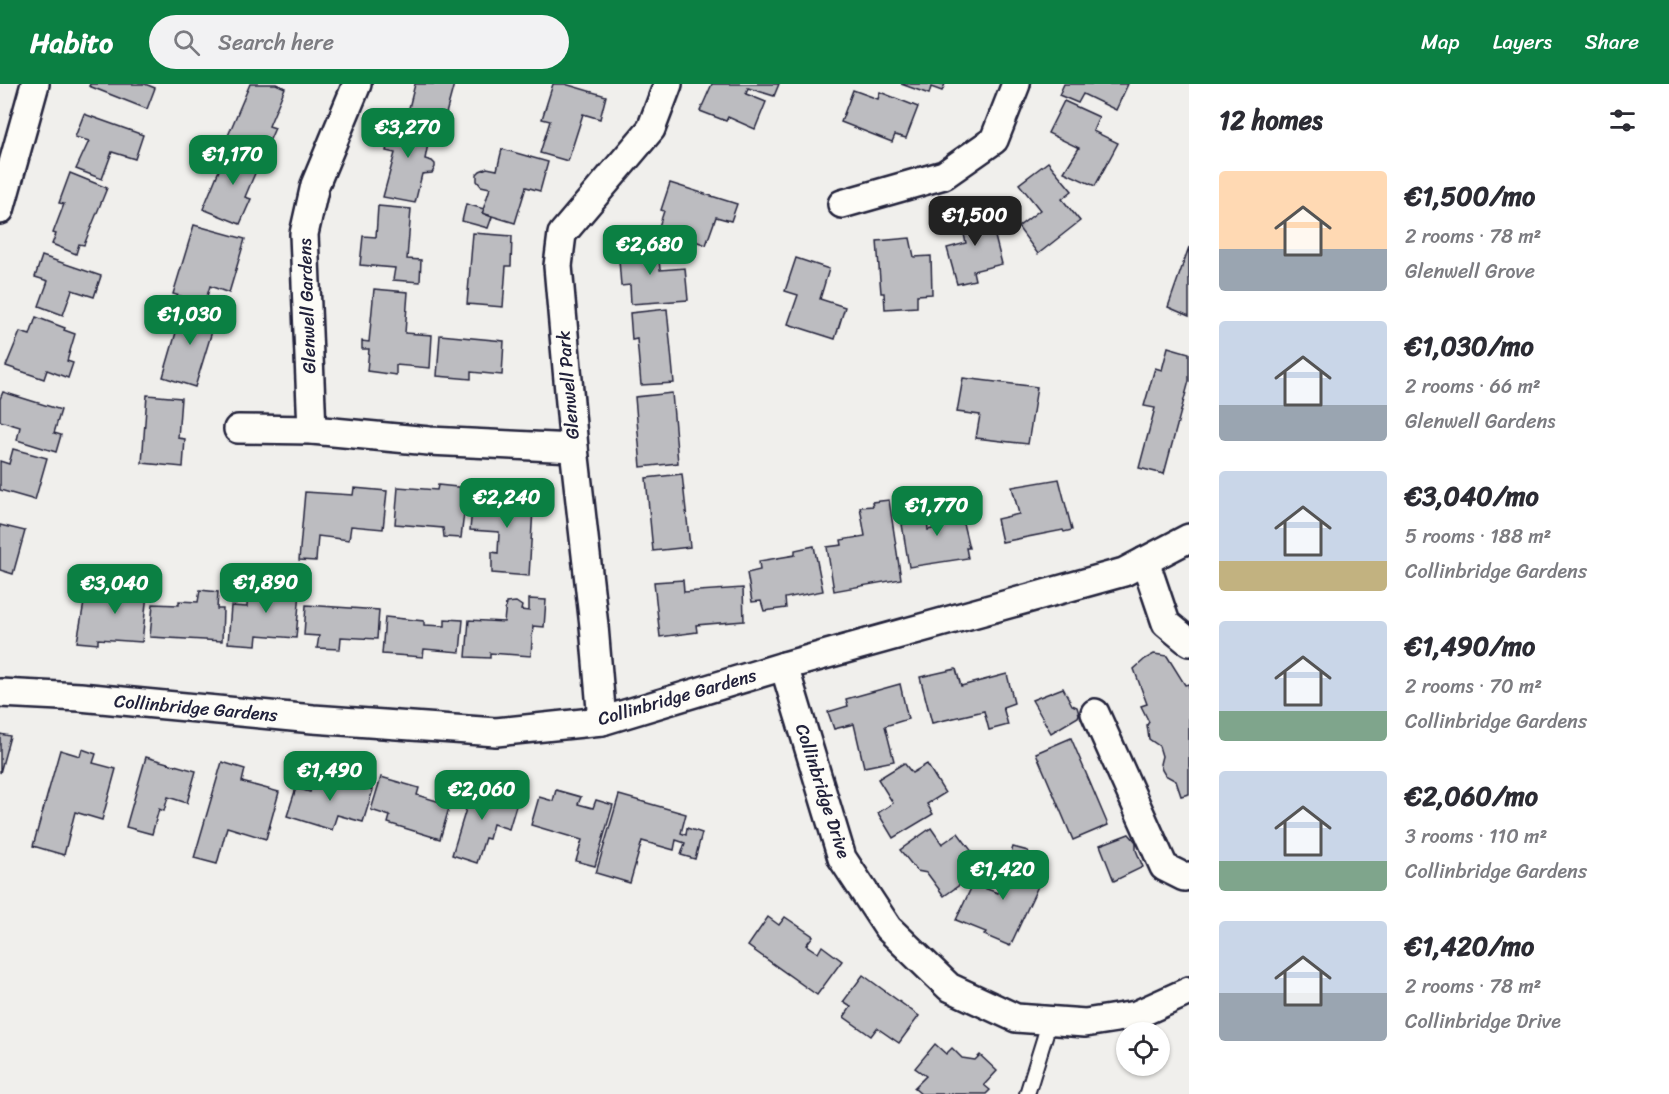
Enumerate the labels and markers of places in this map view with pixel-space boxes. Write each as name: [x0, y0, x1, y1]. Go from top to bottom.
pin: €3,270: [359, 108, 457, 159]
pin: €1,170: [184, 135, 282, 186]
pin: €1,500: [926, 196, 1024, 247]
pin: €2,680: [601, 225, 699, 276]
pin: €1,030: [141, 295, 239, 346]
pin: €2,240: [458, 478, 556, 529]
pin: €1,770: [888, 486, 986, 537]
pin: €1,890: [217, 563, 315, 614]
pin: €3,040: [66, 564, 164, 615]
pin: €1,490: [281, 751, 379, 802]
pin: €2,060: [433, 770, 531, 821]
pin: €1,420: [954, 850, 1052, 901]

